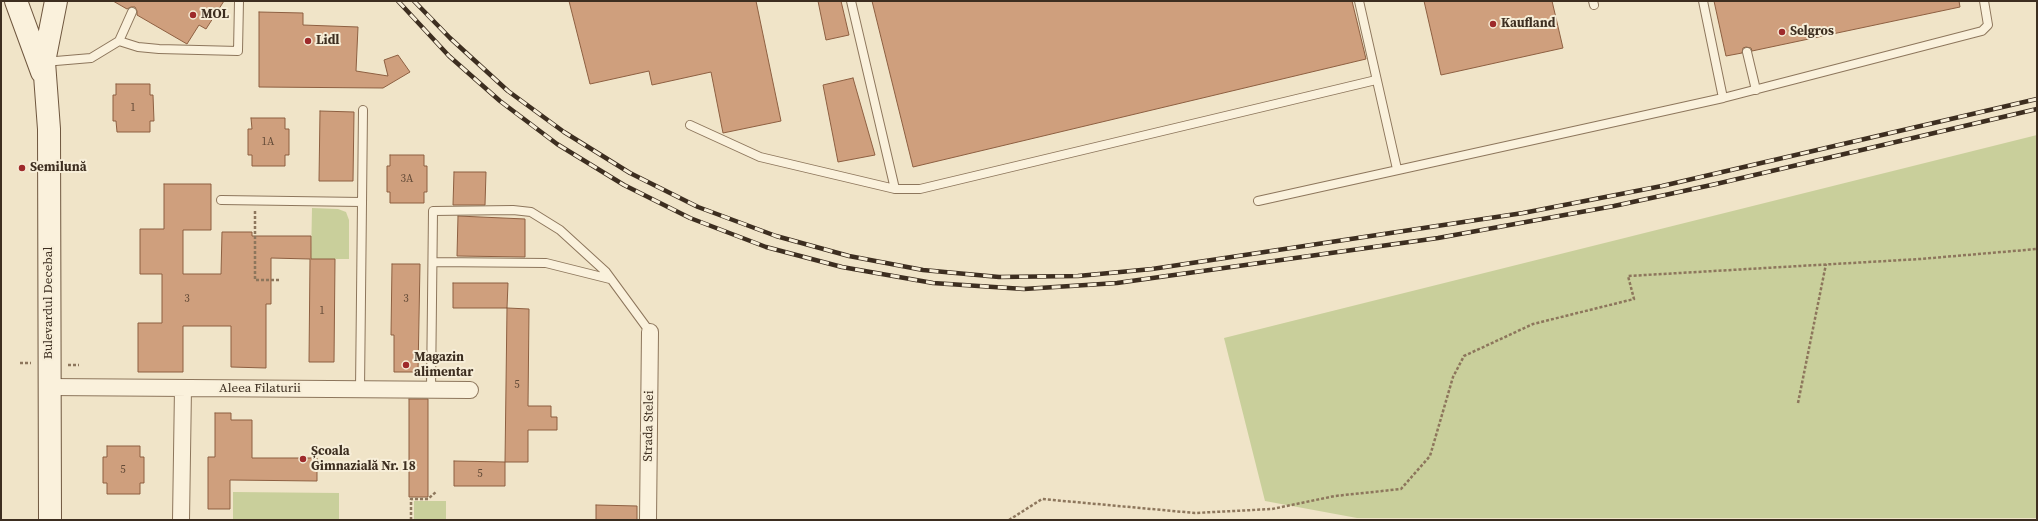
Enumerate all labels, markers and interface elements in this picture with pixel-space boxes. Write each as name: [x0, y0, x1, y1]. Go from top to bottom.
place label: MOL: [201, 7, 229, 23]
marker: MOL: [188, 10, 198, 20]
place label: Kaufland: [1501, 16, 1555, 32]
marker: Kaufland: [1488, 19, 1498, 29]
place label: Selgros: [1790, 24, 1834, 40]
marker: Selgros: [1777, 27, 1787, 37]
place label: Lidl: [316, 33, 340, 49]
marker: Lidl: [303, 36, 313, 46]
house number: 1: [130, 101, 136, 115]
house number: 1A: [262, 135, 274, 149]
place label: Semilună: [30, 160, 87, 176]
marker: Semilună: [17, 163, 27, 173]
house number: 3A: [401, 172, 413, 186]
street label: Bulevardul Decebal: [41, 247, 57, 359]
house number: 3: [184, 292, 190, 306]
house number: 3: [403, 292, 409, 306]
house number: 1: [319, 304, 325, 318]
place label: Magazin alimentar: [414, 350, 473, 381]
marker: Magazin alimentar: [401, 360, 411, 370]
house number: 5: [514, 378, 520, 392]
street label: Aleea Filaturii: [219, 381, 301, 397]
street label: Strada Stelei: [641, 390, 657, 462]
place label: Școala Gimnazială Nr. 18: [311, 444, 416, 475]
marker: Școala Gimnazială Nr. 18: [298, 454, 308, 464]
house number: 5: [120, 463, 126, 477]
house number: 5: [477, 467, 483, 481]

